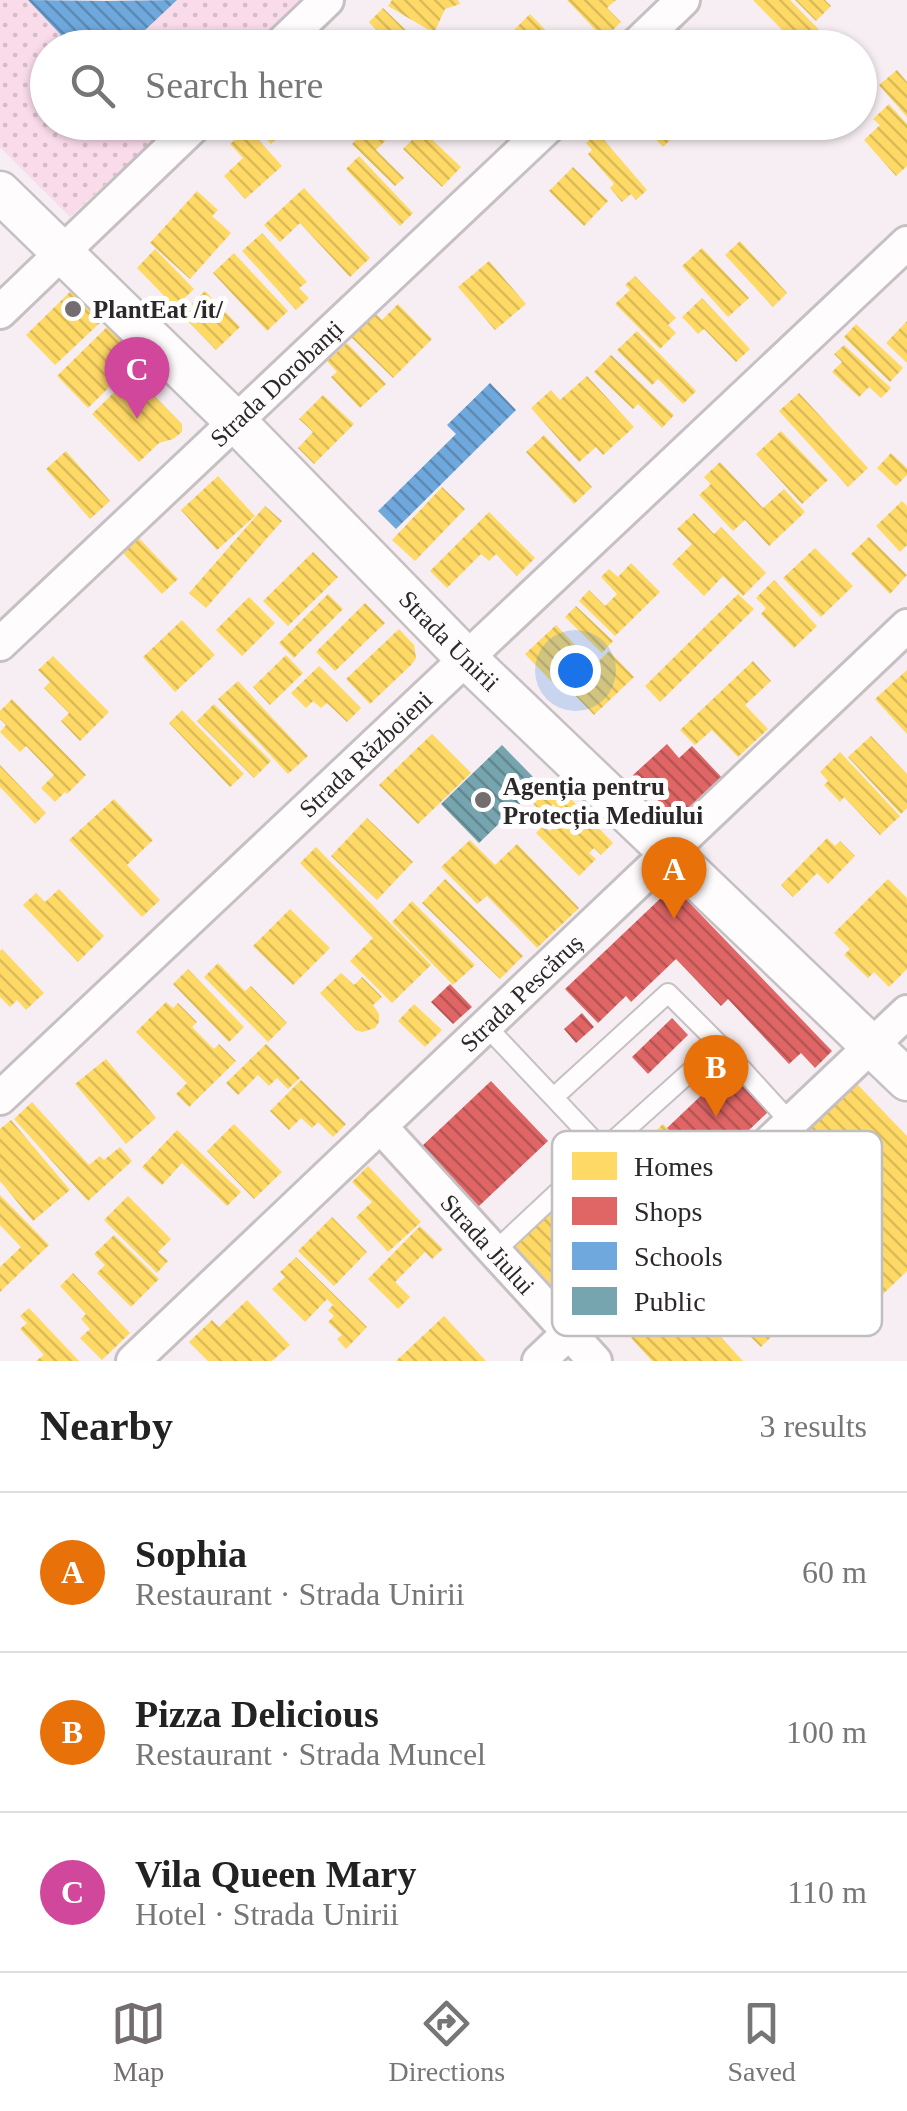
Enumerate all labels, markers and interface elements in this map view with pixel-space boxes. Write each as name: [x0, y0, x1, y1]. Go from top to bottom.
search box: [30, 30, 877, 140]
icon: search: [65, 58, 120, 113]
text: Search here: [145, 64, 323, 106]
place label: PlantEat /it/: [93, 296, 224, 323]
marker: PlantEat /it/: [62, 298, 84, 320]
street label: Strada Dorobanți: [205, 314, 348, 452]
pin: C: [104, 336, 170, 419]
street label: Strada Unirii: [394, 585, 505, 696]
your location: [550, 645, 601, 696]
street label: Strada Războieni: [294, 685, 437, 822]
place label: Agenția pentru Protecția Mediului: [503, 773, 703, 831]
marker: Agenția pentru Protecția Mediului: [472, 789, 494, 811]
pin: A: [642, 836, 706, 919]
street label: Strada Pescăruș: [454, 929, 588, 1057]
pin: B: [684, 1034, 748, 1117]
legend: [552, 1131, 882, 1336]
text: Homes: [634, 1151, 713, 1182]
street label: Strada Jiului: [436, 1189, 540, 1300]
text: Shops: [634, 1196, 702, 1227]
text: Schools: [634, 1241, 723, 1272]
text: Public: [634, 1286, 706, 1317]
text: Nearby: [40, 1403, 173, 1449]
text: 3 results: [759, 1408, 867, 1444]
text: Sophia: [135, 1533, 247, 1575]
text: A: [61, 1554, 84, 1590]
text: 60 m: [802, 1554, 867, 1590]
text: Restaurant · Strada Unirii: [135, 1576, 465, 1612]
text: Pizza Delicious: [135, 1693, 379, 1735]
text: B: [62, 1714, 83, 1750]
text: 100 m: [786, 1714, 867, 1750]
text: Restaurant · Strada Muncel: [135, 1736, 486, 1772]
text: Vila Queen Mary: [135, 1853, 416, 1895]
text: C: [61, 1874, 84, 1910]
text: 110 m: [787, 1874, 867, 1910]
text: Hotel · Strada Unirii: [135, 1896, 399, 1932]
tab: Map: [111, 1996, 166, 2088]
tab: Directions: [388, 1996, 505, 2088]
tab: Saved: [727, 1996, 796, 2088]

